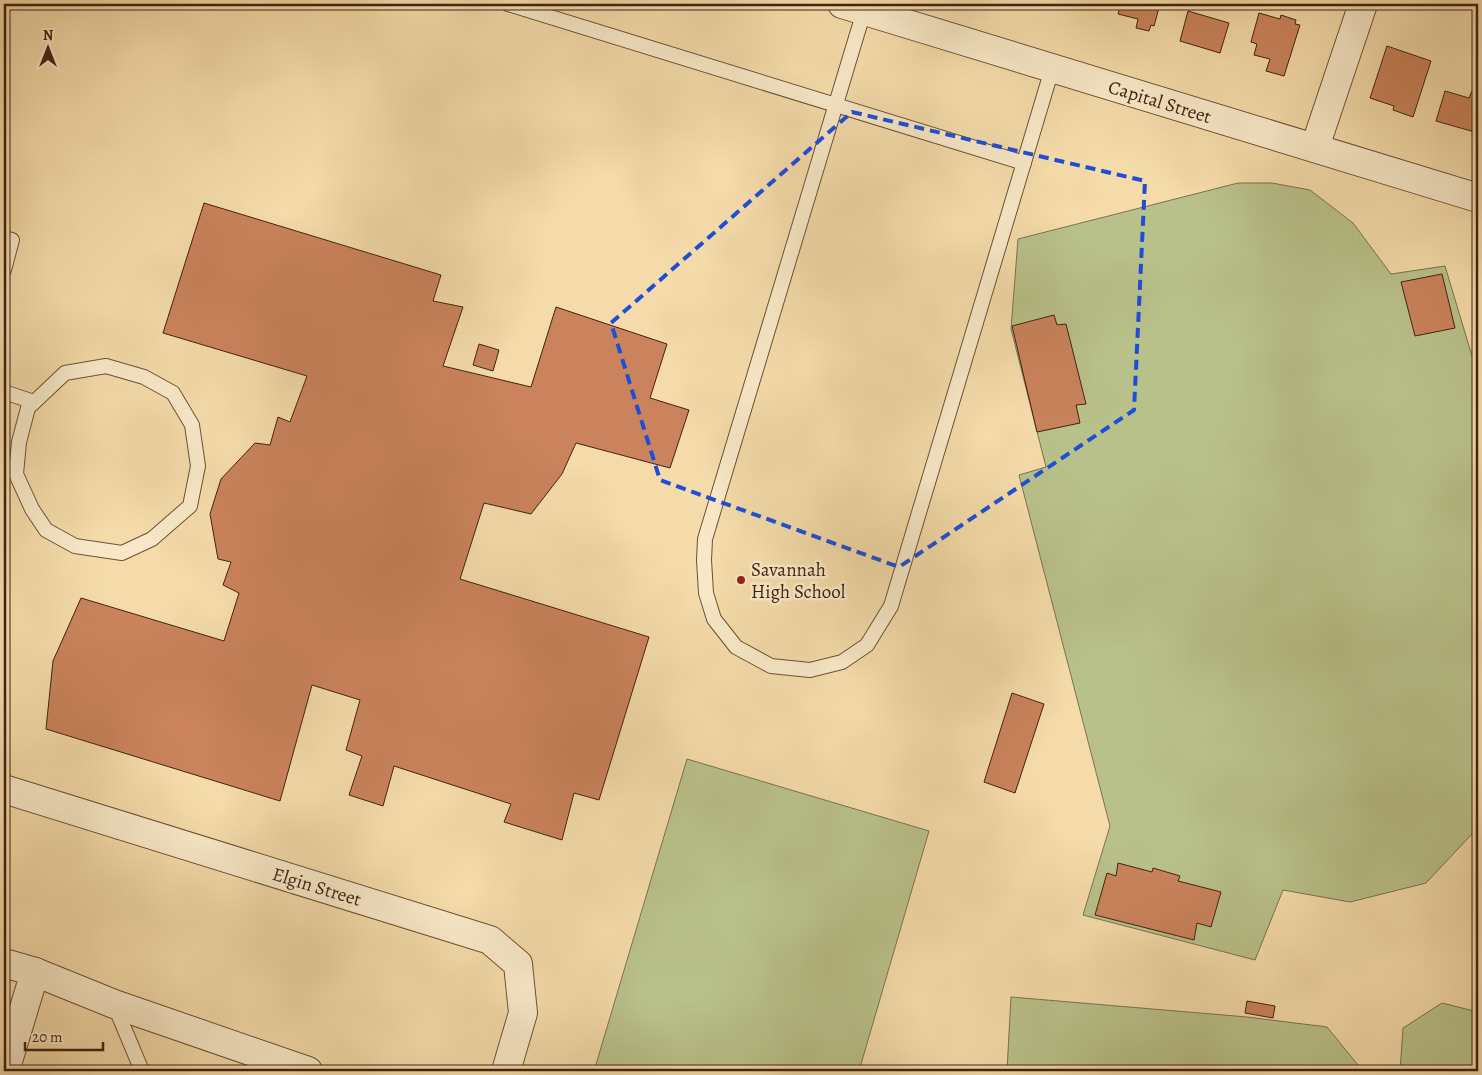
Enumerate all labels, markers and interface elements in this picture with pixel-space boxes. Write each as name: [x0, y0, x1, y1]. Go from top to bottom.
north arrow: [22, 22, 72, 72]
text: N: [43, 26, 53, 45]
street label: Capital Street: [1105, 74, 1214, 130]
place label: Savannah High School: [751, 557, 846, 605]
marker: Savannah High School: [735, 574, 747, 586]
street label: Elgin Street: [269, 861, 364, 913]
scale bar: [25, 1020, 102, 1052]
text: 20 m: [32, 1027, 63, 1047]

